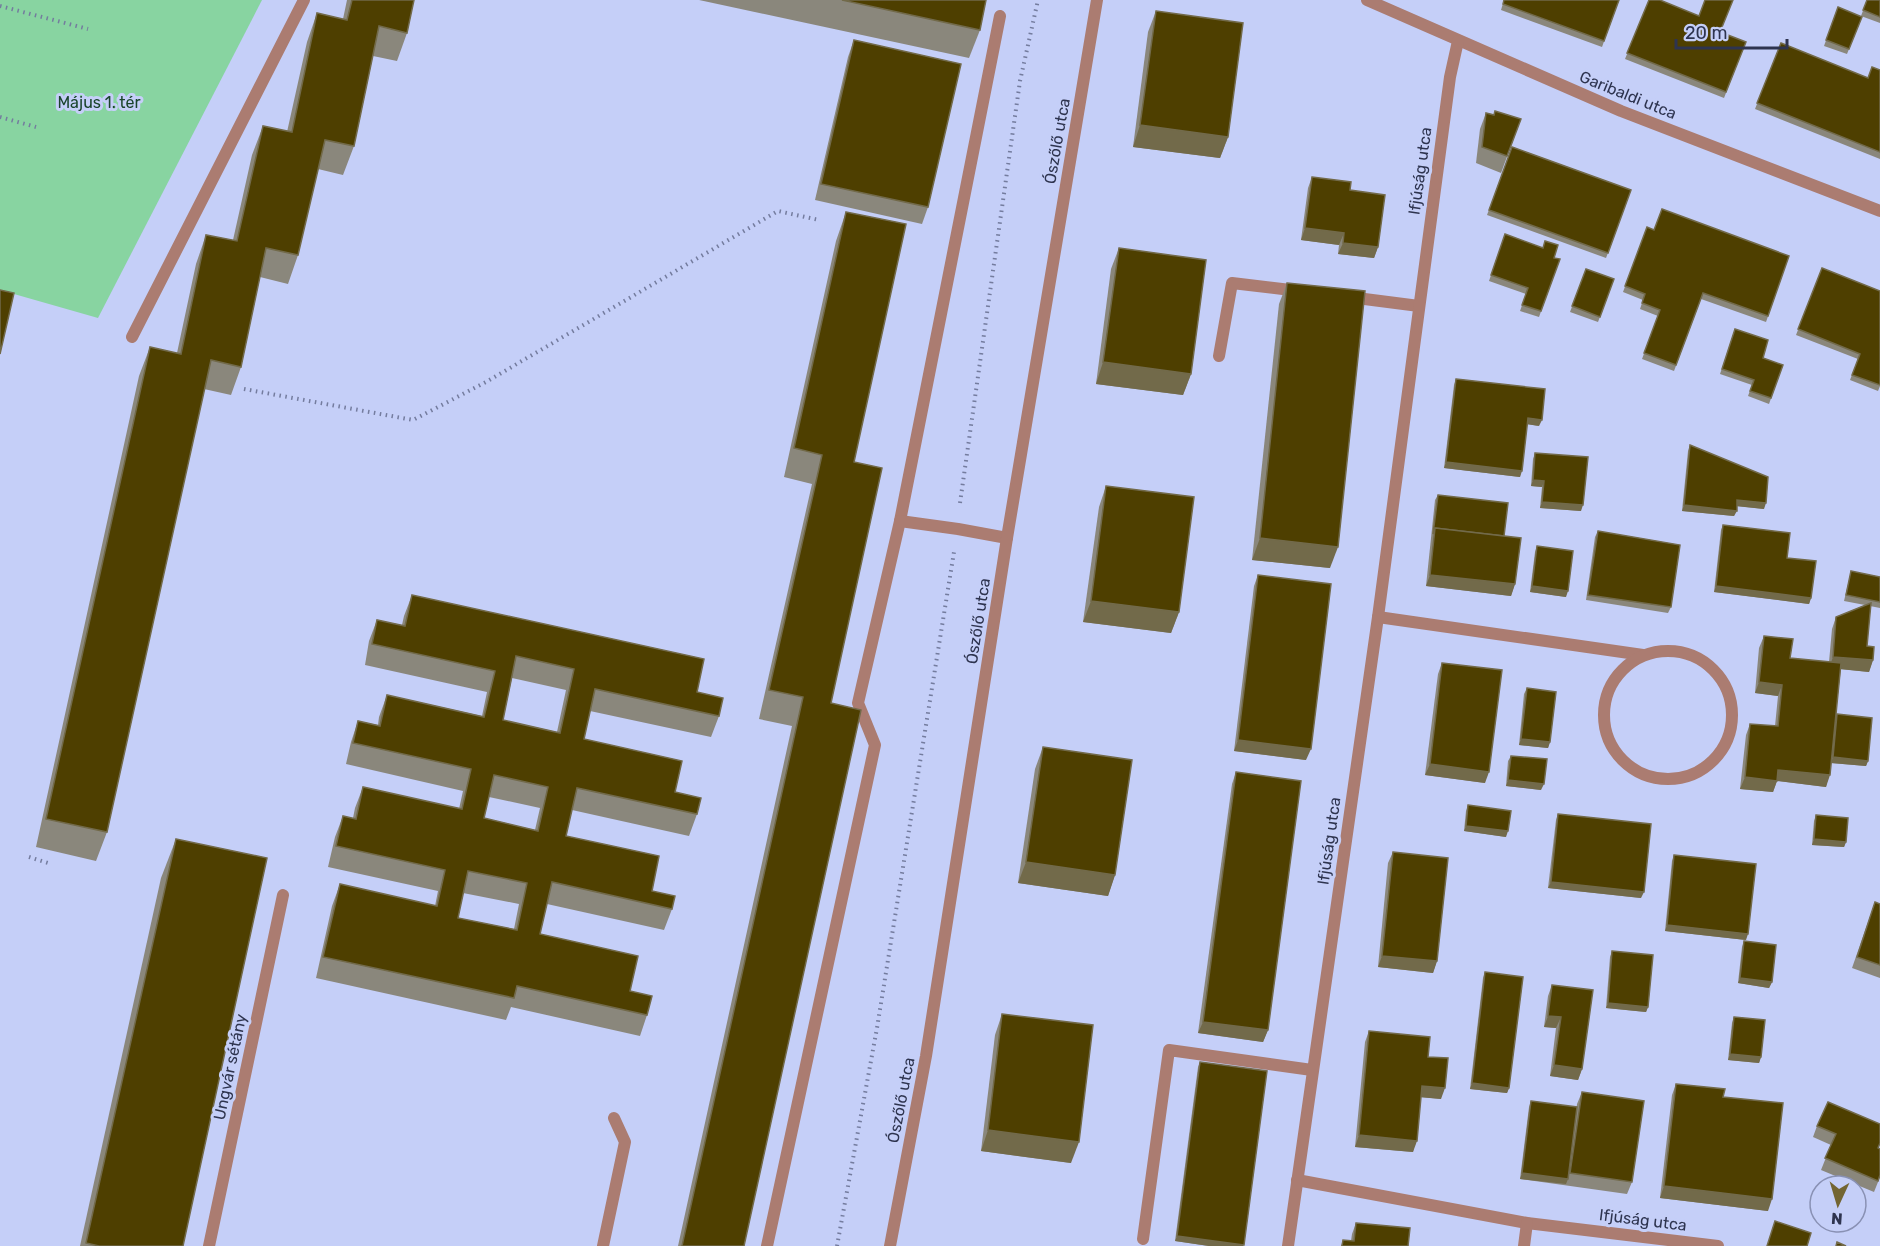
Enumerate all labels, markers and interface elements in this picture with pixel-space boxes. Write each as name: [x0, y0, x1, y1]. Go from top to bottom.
scale bar: [1676, 12, 1787, 50]
text: 20 m: [1685, 22, 1727, 44]
street label: Garibaldi utca: [1577, 67, 1679, 123]
park label: Május 1. tér: [57, 93, 141, 112]
street label: Ószőlő utca: [1039, 96, 1074, 185]
street label: Ifjúság utca: [1404, 126, 1436, 216]
street label: Ószőlő utca: [961, 577, 994, 665]
street label: Ifjúság utca: [1313, 796, 1345, 886]
street label: Ungvár sétány: [209, 1012, 251, 1122]
street label: Ószőlő utca: [882, 1055, 919, 1144]
north arrow: [1808, 1174, 1868, 1234]
street label: Ifjúság utca: [1598, 1205, 1688, 1235]
text: N: [1831, 1209, 1843, 1228]

